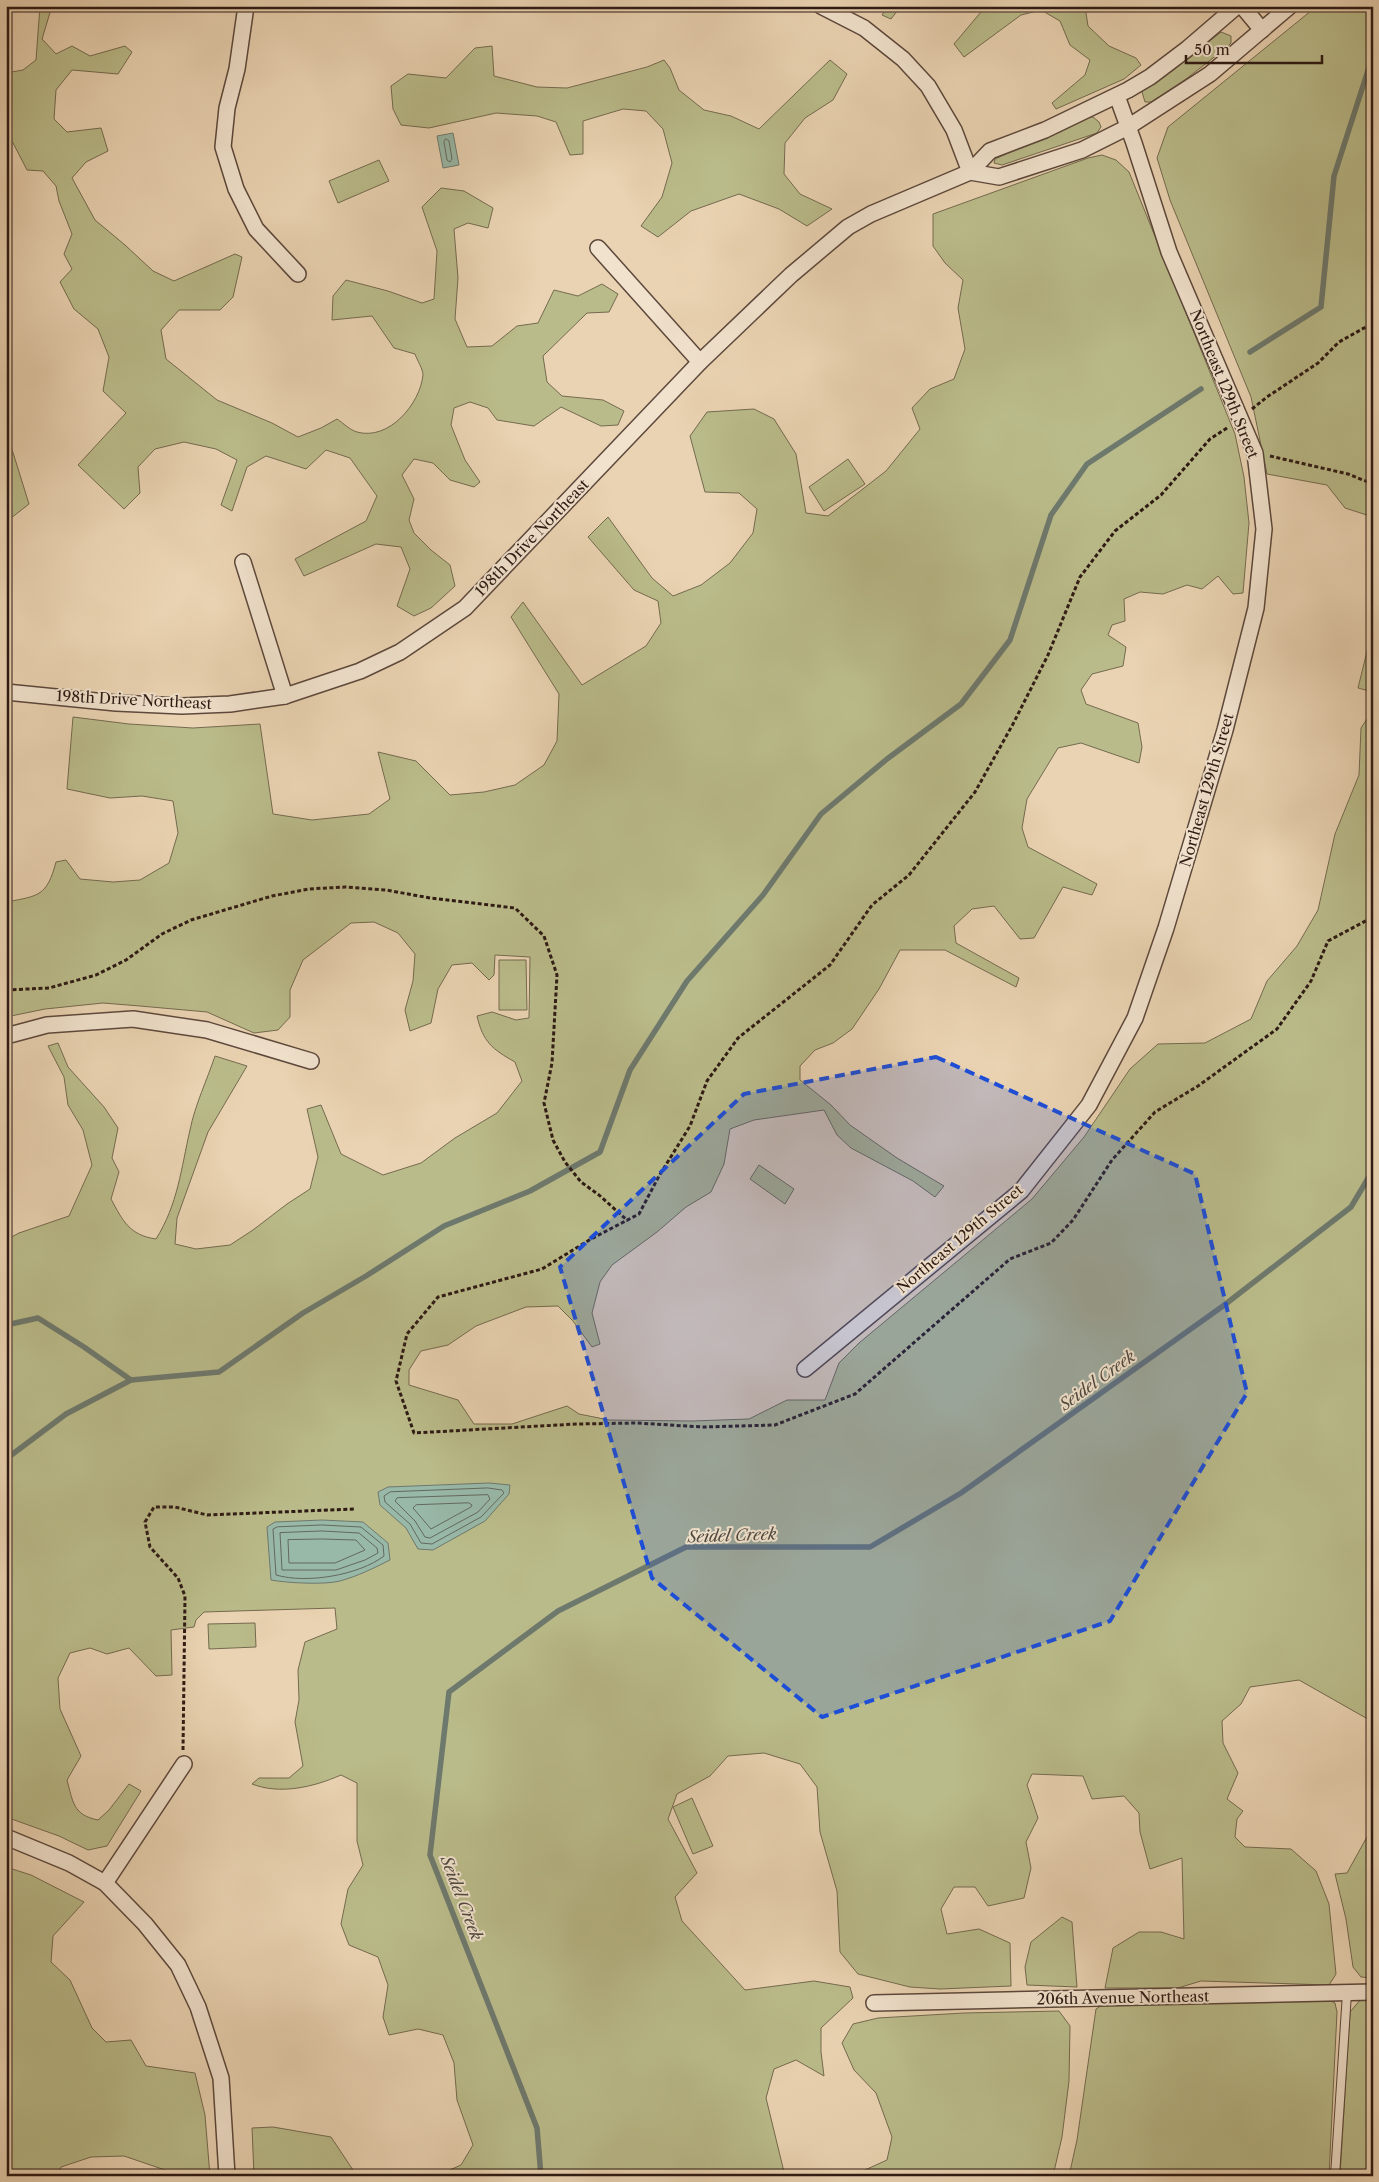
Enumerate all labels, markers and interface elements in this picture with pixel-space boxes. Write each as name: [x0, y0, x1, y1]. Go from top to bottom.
scale bar: [1186, 32, 1323, 64]
text: 50 m: [1194, 40, 1230, 59]
street label: Northeast 129th Street: [1186, 306, 1263, 462]
street label: 198th Drive Northeast: [471, 474, 593, 600]
street label: 198th Drive Northeast: [56, 686, 213, 713]
street label: Northeast 129th Street: [1175, 710, 1238, 869]
street label: Northeast 129th Street: [893, 1180, 1027, 1297]
water label: Seidel Creek: [1054, 1345, 1139, 1415]
water label: Seidel Creek: [686, 1523, 777, 1547]
water label: Seidel Creek: [436, 1852, 487, 1944]
street label: 206th Avenue Northeast: [1037, 1986, 1210, 2009]

